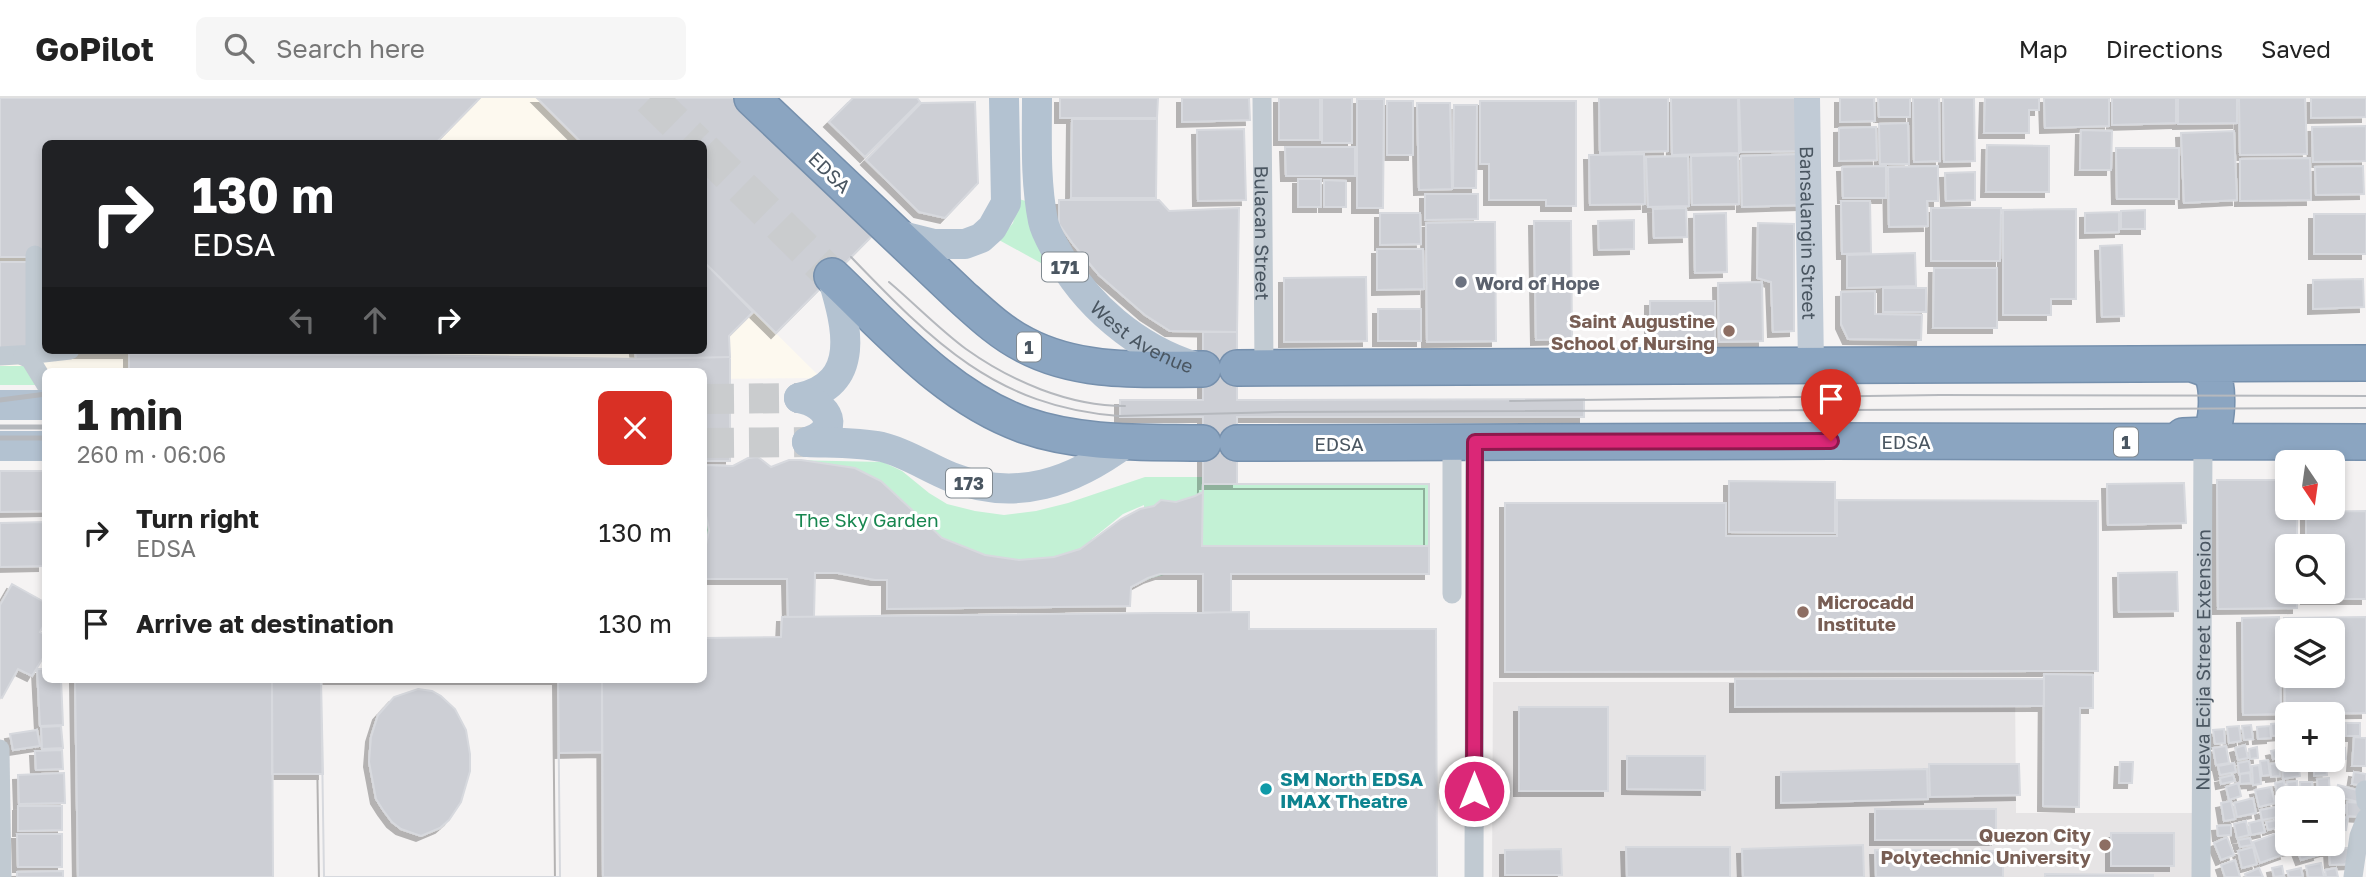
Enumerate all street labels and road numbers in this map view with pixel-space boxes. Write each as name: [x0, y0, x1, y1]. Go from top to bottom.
street label: Bansalangin Street: [1796, 146, 1822, 320]
street label: EDSA: [804, 147, 856, 198]
street label: Bulacan Street: [1251, 165, 1275, 301]
road number: 171: [1042, 252, 1088, 282]
street label: West Avenue: [1086, 295, 1197, 377]
road number: 1: [1017, 332, 1041, 362]
road number: 1: [2114, 428, 2138, 456]
street label: EDSA: [1881, 430, 1931, 453]
street label: EDSA: [1314, 432, 1364, 455]
road number: 173: [946, 468, 992, 498]
street label: Nueva Ecija Street Extension: [2190, 529, 2214, 791]

